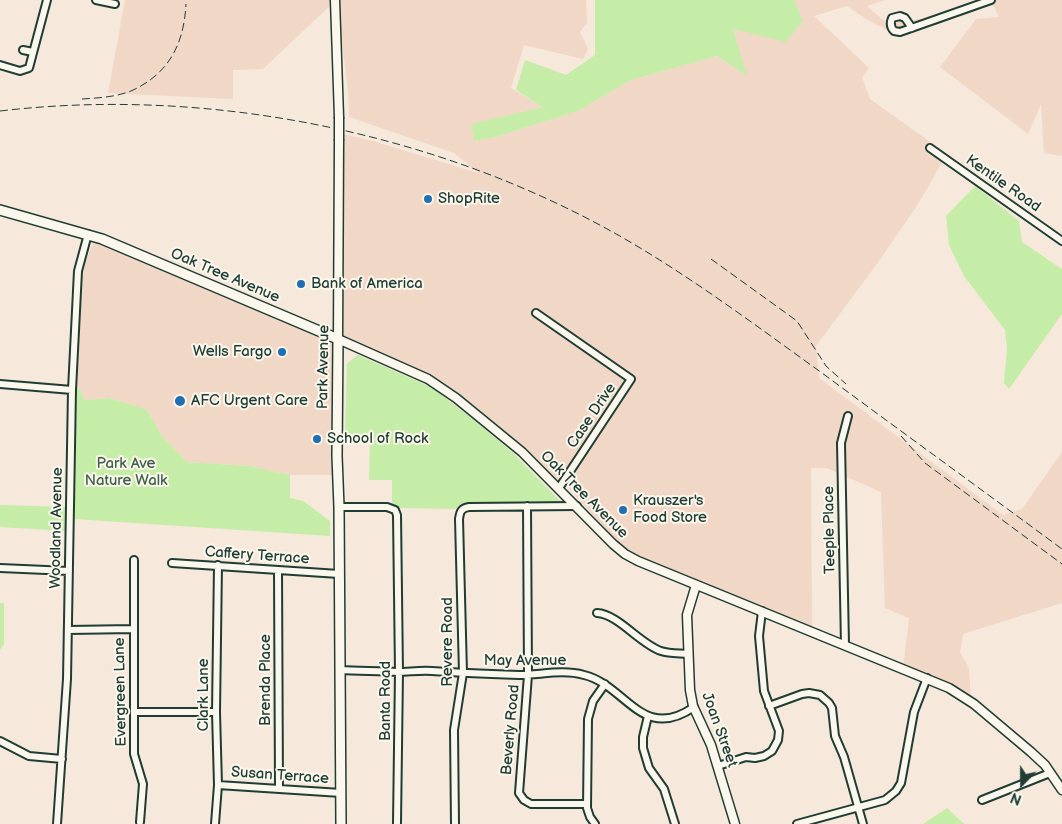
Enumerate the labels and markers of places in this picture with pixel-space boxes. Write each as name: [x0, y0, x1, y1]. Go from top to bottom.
place label: ShopRite: [438, 190, 500, 208]
marker: ShopRite: [422, 193, 434, 205]
place label: Bank of America: [311, 275, 423, 293]
marker: Bank of America: [295, 278, 307, 290]
place label: Wells Fargo: [193, 343, 272, 361]
marker: Wells Fargo: [276, 346, 288, 358]
place label: AFC Urgent Care: [191, 392, 308, 410]
marker: AFC Urgent Care: [173, 394, 187, 408]
place label: School of Rock: [327, 430, 428, 448]
marker: School of Rock: [311, 433, 323, 445]
place label: Krauszer's Food Store: [633, 492, 707, 527]
marker: Krauszer's Food Store: [617, 504, 629, 516]

